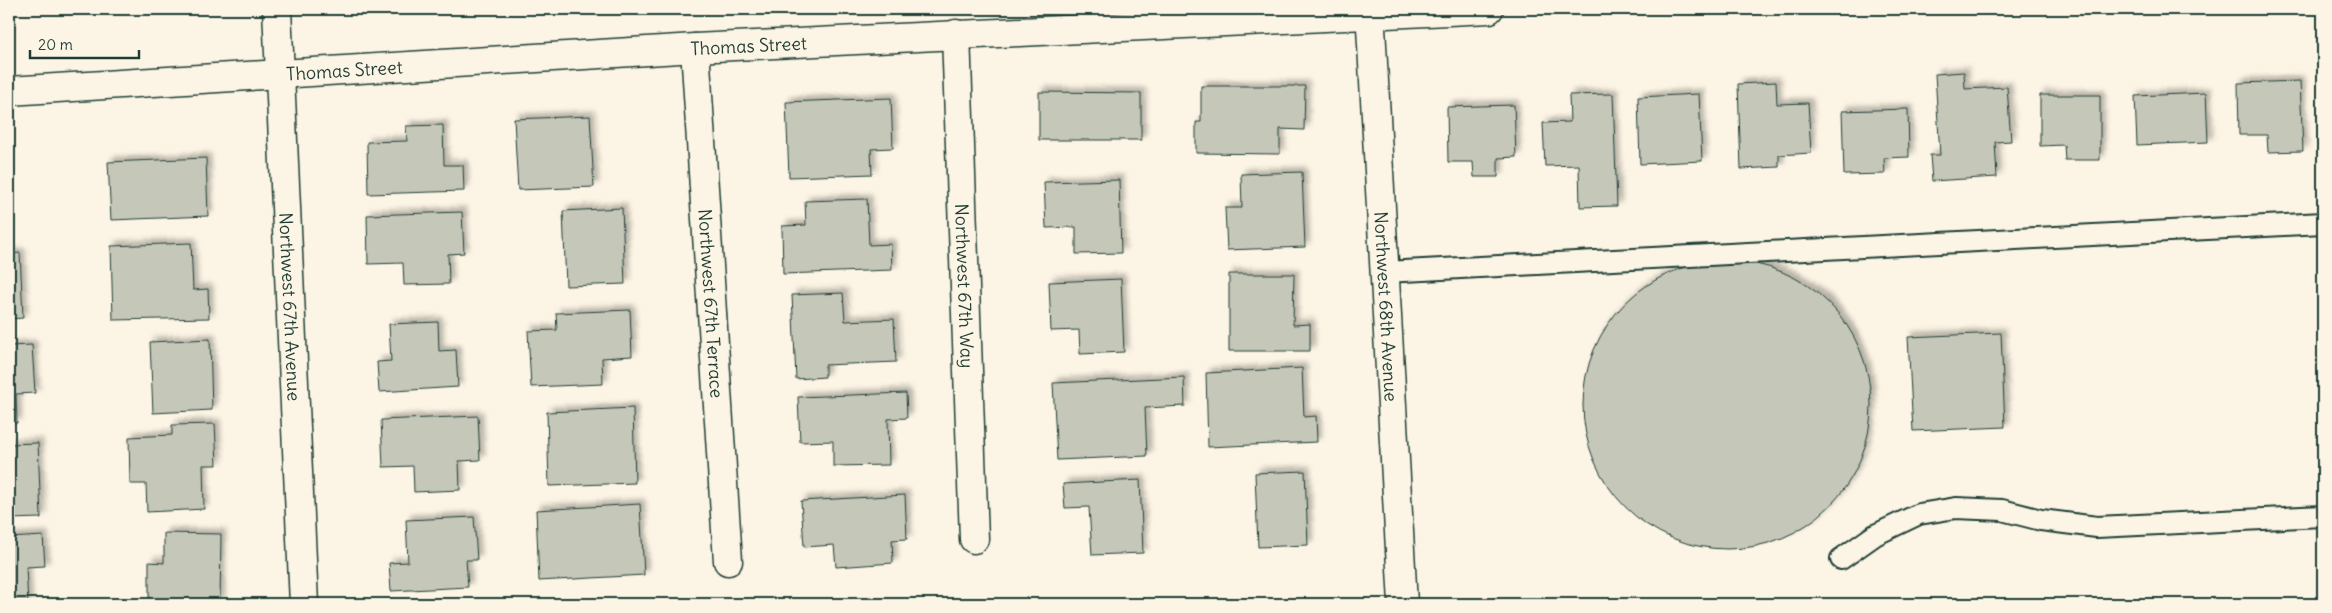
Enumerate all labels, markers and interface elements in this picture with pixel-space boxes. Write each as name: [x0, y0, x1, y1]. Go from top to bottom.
scale bar: [30, 28, 139, 60]
street label: Thomas Street: [690, 31, 807, 60]
text: 20 m: [38, 35, 73, 54]
street label: Thomas Street: [285, 55, 403, 85]
street label: Northwest 67th Way: [951, 203, 979, 369]
street label: Northwest 67th Terrace: [694, 208, 729, 399]
street label: Northwest 68th Avenue: [1370, 211, 1403, 402]
street label: Northwest 67th Avenue: [275, 212, 306, 402]

